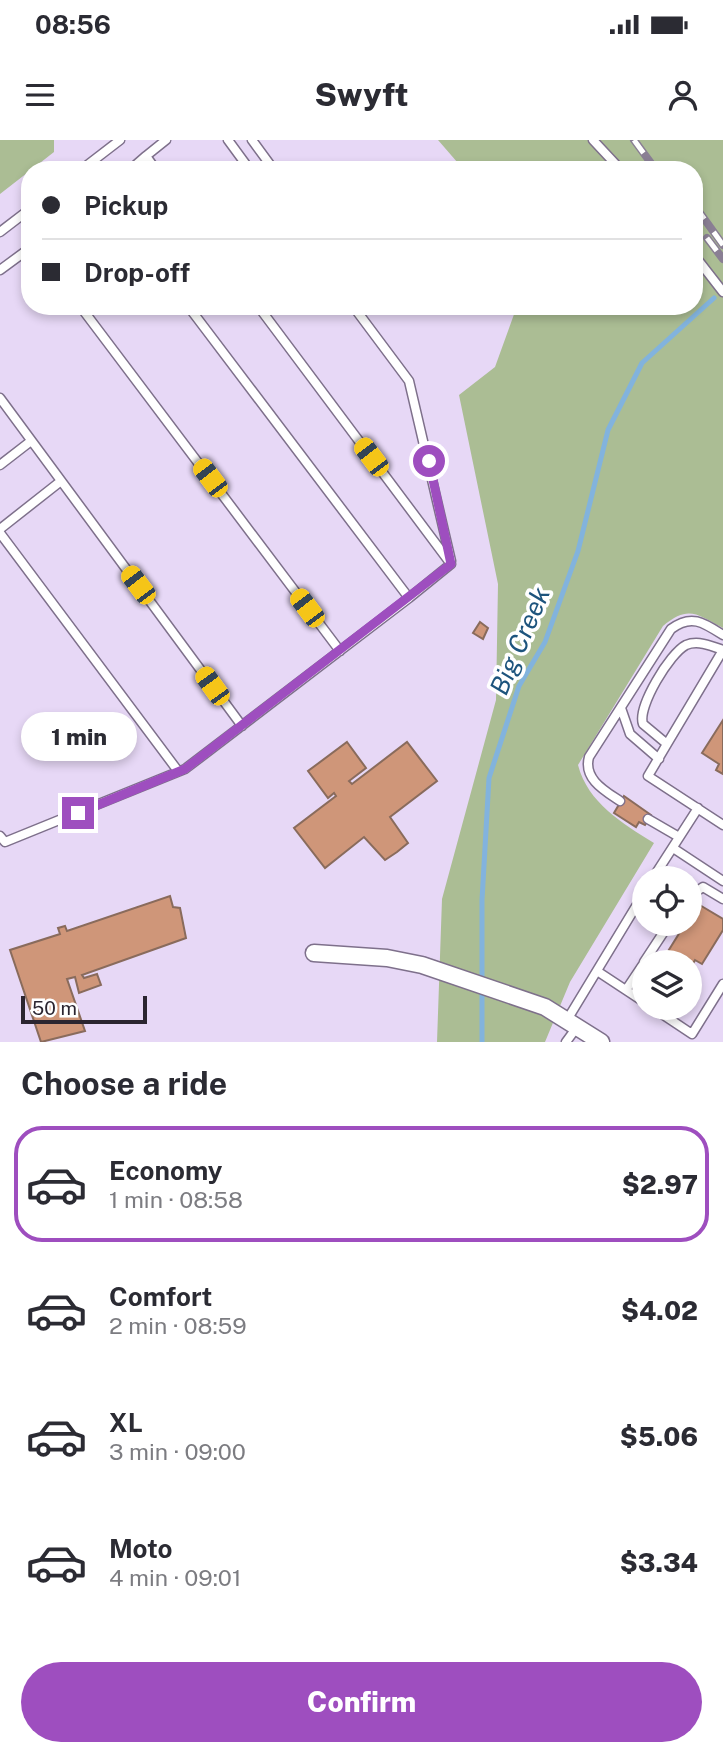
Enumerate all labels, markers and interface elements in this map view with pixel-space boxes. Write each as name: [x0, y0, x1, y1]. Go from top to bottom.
text: 08:56: [35, 9, 111, 40]
icon: menu: [21, 76, 59, 114]
text: Swyft: [314, 76, 409, 113]
icon: person: [664, 76, 702, 114]
text: Pickup: [84, 190, 168, 221]
text: Drop-off: [84, 257, 190, 288]
car: [350, 434, 393, 480]
route start: [413, 445, 445, 477]
car: [189, 455, 232, 501]
car: [117, 562, 160, 608]
water label: Big Creek: [483, 582, 556, 699]
car: [286, 585, 329, 631]
car: [192, 663, 233, 709]
callout: 1 min: [20, 712, 136, 760]
text: 1 min: [51, 723, 107, 750]
route end: [62, 797, 94, 829]
map controls: [632, 866, 702, 1020]
button: locate: [632, 866, 702, 936]
button: layers: [632, 950, 702, 1020]
scale bar: [21, 993, 147, 1025]
text: 50 m: [32, 997, 77, 1019]
text: Choose a ride: [21, 1065, 227, 1102]
icon: car: [25, 1153, 88, 1216]
text: Economy: [109, 1155, 222, 1186]
text: $2.97: [622, 1169, 698, 1200]
text: 1 min · 08:58: [109, 1186, 243, 1213]
icon: car: [25, 1279, 88, 1342]
text: Comfort: [109, 1281, 212, 1312]
text: $4.02: [621, 1295, 698, 1326]
text: 2 min · 08:59: [109, 1312, 247, 1339]
icon: car: [25, 1405, 88, 1468]
text: XL: [109, 1407, 143, 1438]
text: $5.06: [620, 1421, 698, 1452]
text: 3 min · 09:00: [109, 1438, 246, 1465]
icon: car: [25, 1531, 88, 1594]
text: Moto: [109, 1533, 172, 1564]
text: $3.34: [620, 1547, 698, 1578]
text: 4 min · 09:01: [109, 1564, 241, 1591]
button: Confirm: [21, 1662, 702, 1742]

